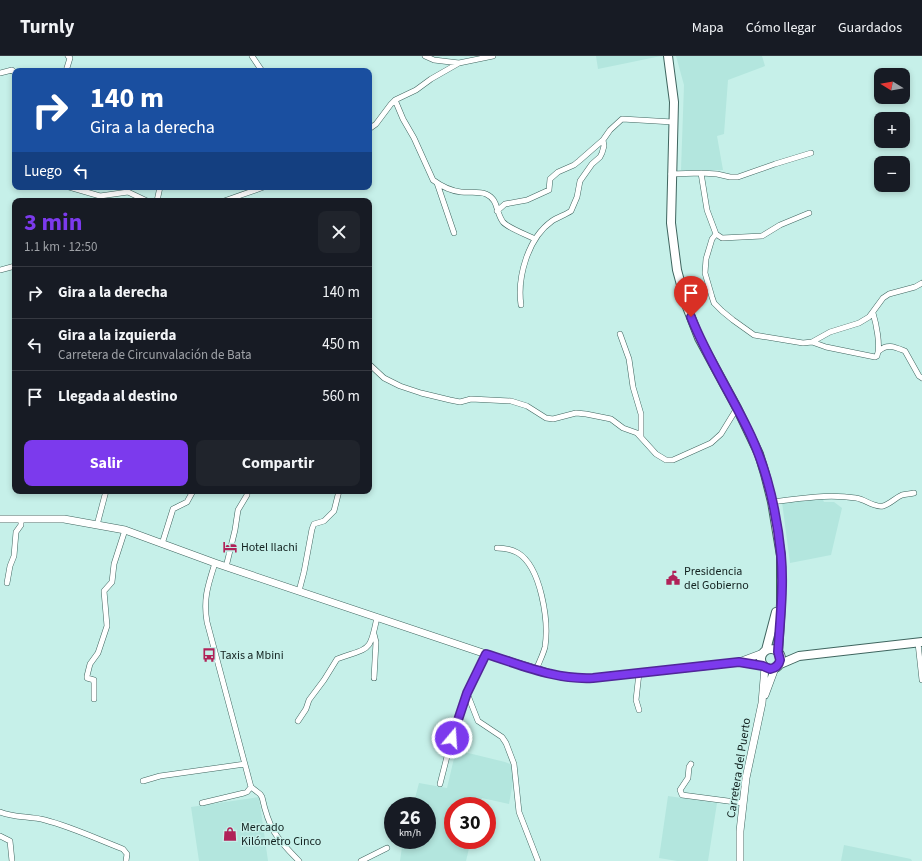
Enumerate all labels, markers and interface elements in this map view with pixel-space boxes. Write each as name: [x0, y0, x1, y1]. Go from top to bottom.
text: Turnly: [20, 14, 74, 41]
text: Mapa: [692, 18, 724, 38]
text: Cómo llegar: [746, 18, 816, 38]
text: Guardados: [838, 18, 902, 38]
north arrow: [874, 68, 910, 104]
map controls: [874, 68, 910, 192]
text: 140 m: [90, 78, 164, 118]
icon: right: [24, 84, 76, 136]
button: +: [874, 112, 910, 148]
text: Gira a la derecha: [90, 115, 215, 140]
button: −: [874, 156, 910, 192]
icon: left: [70, 160, 92, 182]
text: Luego: [24, 161, 62, 182]
text: 3 min: [24, 205, 82, 240]
button: close: [318, 211, 360, 253]
text: 1.1 km · 12:50: [24, 238, 98, 256]
pin: [674, 276, 708, 317]
icon: right: [24, 282, 46, 304]
text: Gira a la derecha: [58, 282, 168, 303]
text: 140 m: [322, 282, 360, 303]
icon: arrive: [680, 282, 702, 304]
text: Gira a la izquierda: [58, 325, 177, 346]
icon: left: [24, 334, 46, 356]
text: 450 m: [322, 334, 360, 355]
text: Carretera de Circunvalación de Bata: [58, 346, 252, 364]
icon: arrive: [24, 386, 46, 408]
text: Llegada al destino: [58, 386, 178, 407]
text: 560 m: [322, 386, 360, 407]
button: Salir: [24, 440, 188, 486]
button: Compartir: [196, 440, 360, 486]
hotel icon: Hotel Ilachi: [222, 539, 238, 555]
place label: Hotel Ilachi: [241, 539, 298, 556]
place label: Presidencia del Gobierno: [684, 563, 749, 594]
public building icon: Presidencia del Gobierno: [665, 570, 681, 586]
bus stop icon: Taxis a Mbini: [201, 647, 217, 663]
place label: Taxis a Mbini: [220, 647, 284, 664]
position arrow: [431, 717, 473, 759]
street label: Carretera del Puerto: [723, 717, 755, 819]
speed limit sign: 30: [444, 797, 496, 849]
text: 26: [399, 804, 421, 832]
place label: Mercado Kilómetro Cinco: [241, 819, 321, 850]
shop icon: Mercado Kilómetro Cinco: [222, 826, 238, 842]
text: km/h: [399, 826, 421, 840]

